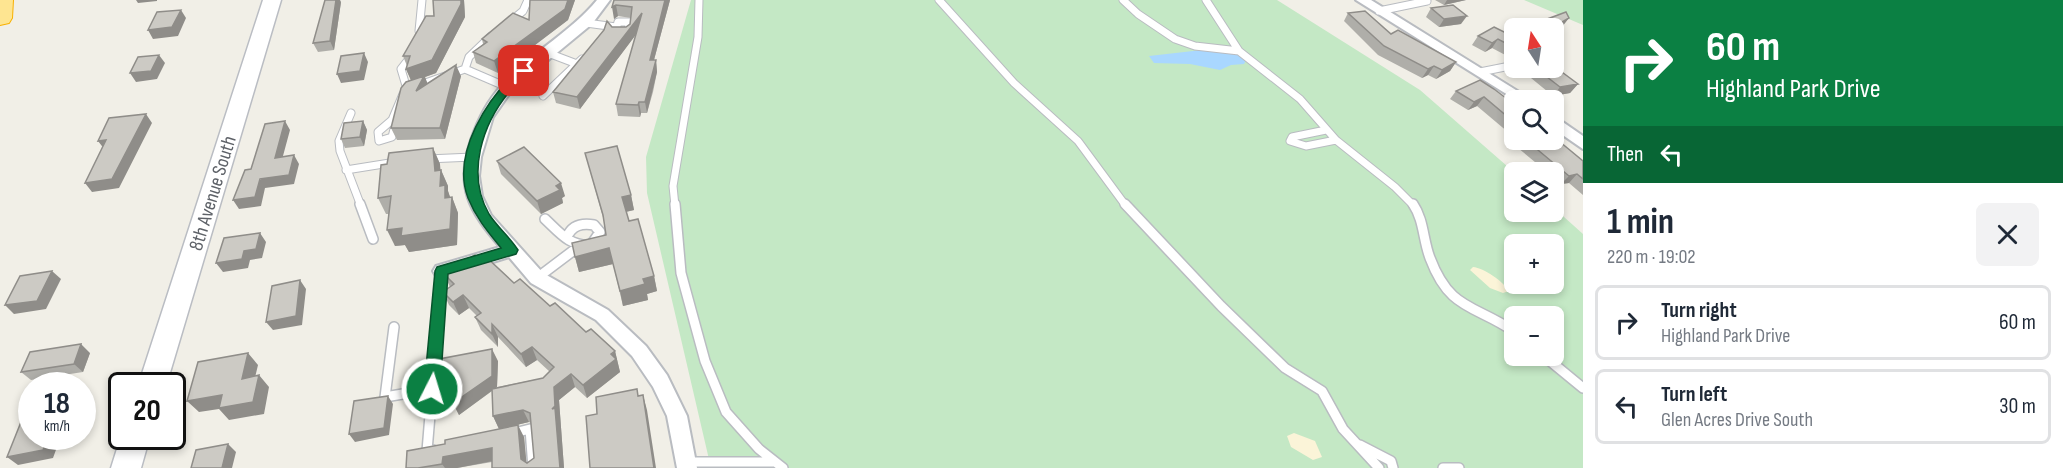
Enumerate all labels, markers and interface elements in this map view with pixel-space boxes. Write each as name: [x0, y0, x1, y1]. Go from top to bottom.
north arrow: [1504, 18, 1564, 78]
map controls: [1504, 18, 1564, 366]
text: 60 m: [1706, 22, 1780, 73]
icon: right: [1607, 24, 1685, 102]
pin: [498, 45, 549, 96]
icon: arrive: [507, 54, 540, 87]
text: Highland Park Drive: [1706, 73, 1881, 105]
button: search: [1504, 90, 1564, 150]
street label: 8th Avenue South: [184, 133, 242, 253]
icon: left: [1655, 138, 1688, 171]
text: Then: [1607, 141, 1643, 168]
button: layers: [1504, 162, 1564, 222]
text: 1 min: [1607, 201, 1674, 244]
button: close: [1976, 203, 2039, 266]
button: +: [1504, 234, 1564, 294]
text: 220 m · 19:02: [1607, 245, 1696, 269]
text: Turn right: [1661, 297, 1737, 324]
button: −: [1504, 306, 1564, 366]
icon: right: [1610, 306, 1643, 339]
text: 60 m: [1999, 309, 2036, 336]
text: Highland Park Drive: [1661, 324, 1790, 348]
position arrow: [400, 357, 464, 421]
speed limit sign: 20: [108, 372, 186, 450]
text: Turn left: [1661, 381, 1727, 408]
text: 18: [44, 386, 70, 422]
icon: left: [1610, 390, 1643, 423]
text: 30 m: [1999, 393, 2036, 420]
text: Glen Acres Drive South: [1661, 408, 1813, 432]
text: km/h: [44, 417, 70, 436]

